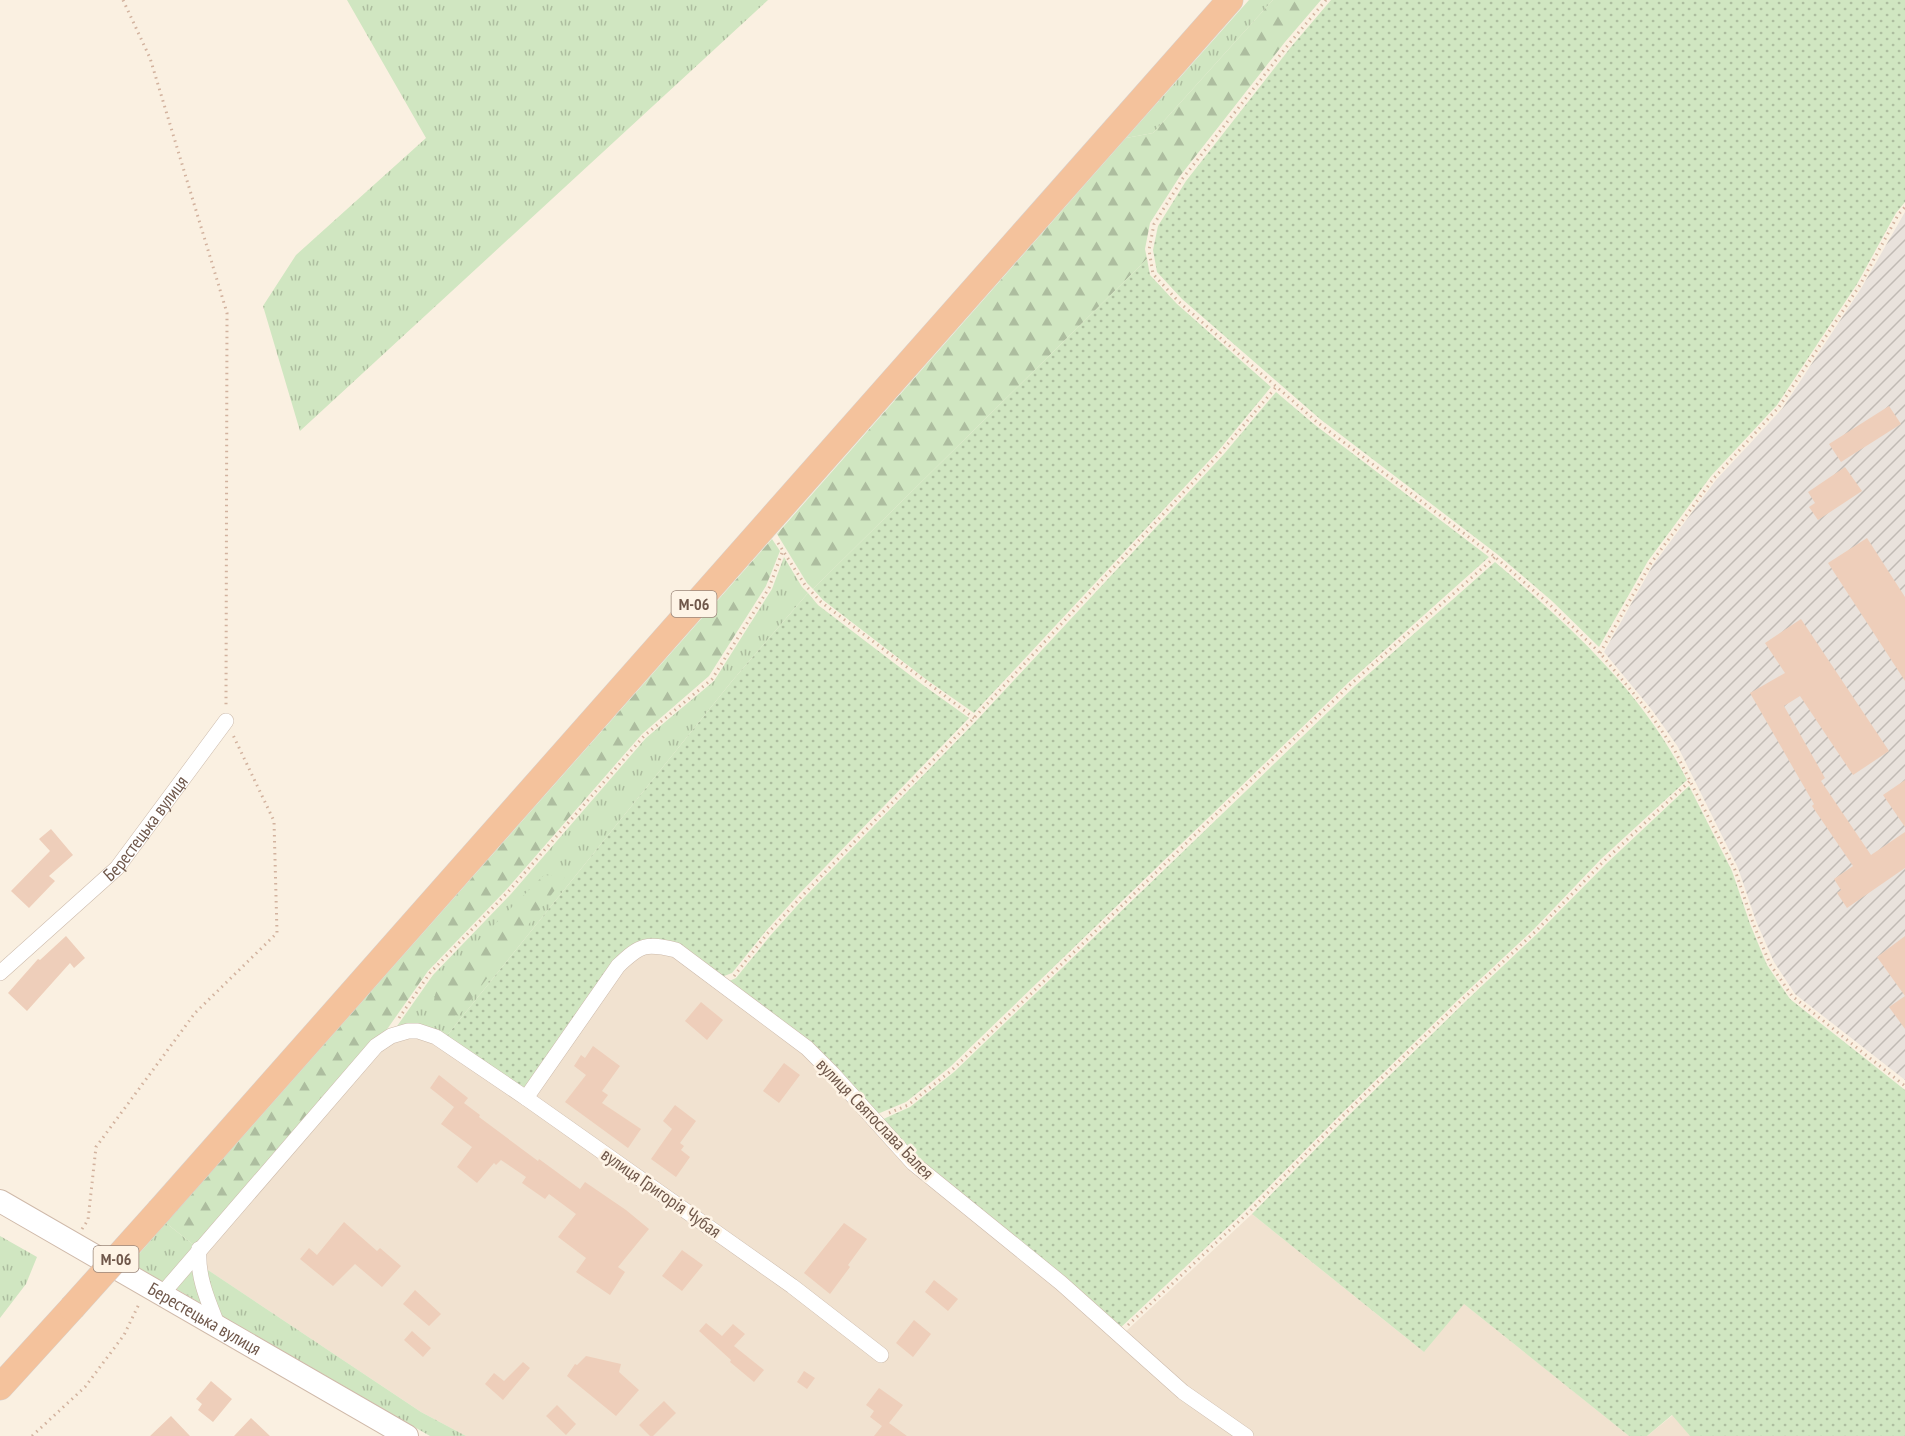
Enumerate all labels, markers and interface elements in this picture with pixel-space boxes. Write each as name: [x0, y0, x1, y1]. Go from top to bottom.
road number: М-06: [672, 591, 716, 617]
street label: Берестецька вулиця: [98, 771, 193, 886]
street label: вулиця Святослава Балея: [812, 1053, 939, 1184]
street label: вулиця Григорія Чубая: [597, 1143, 726, 1243]
road number: М-06: [94, 1246, 138, 1272]
street label: Берестецька вулиця: [144, 1277, 265, 1360]

